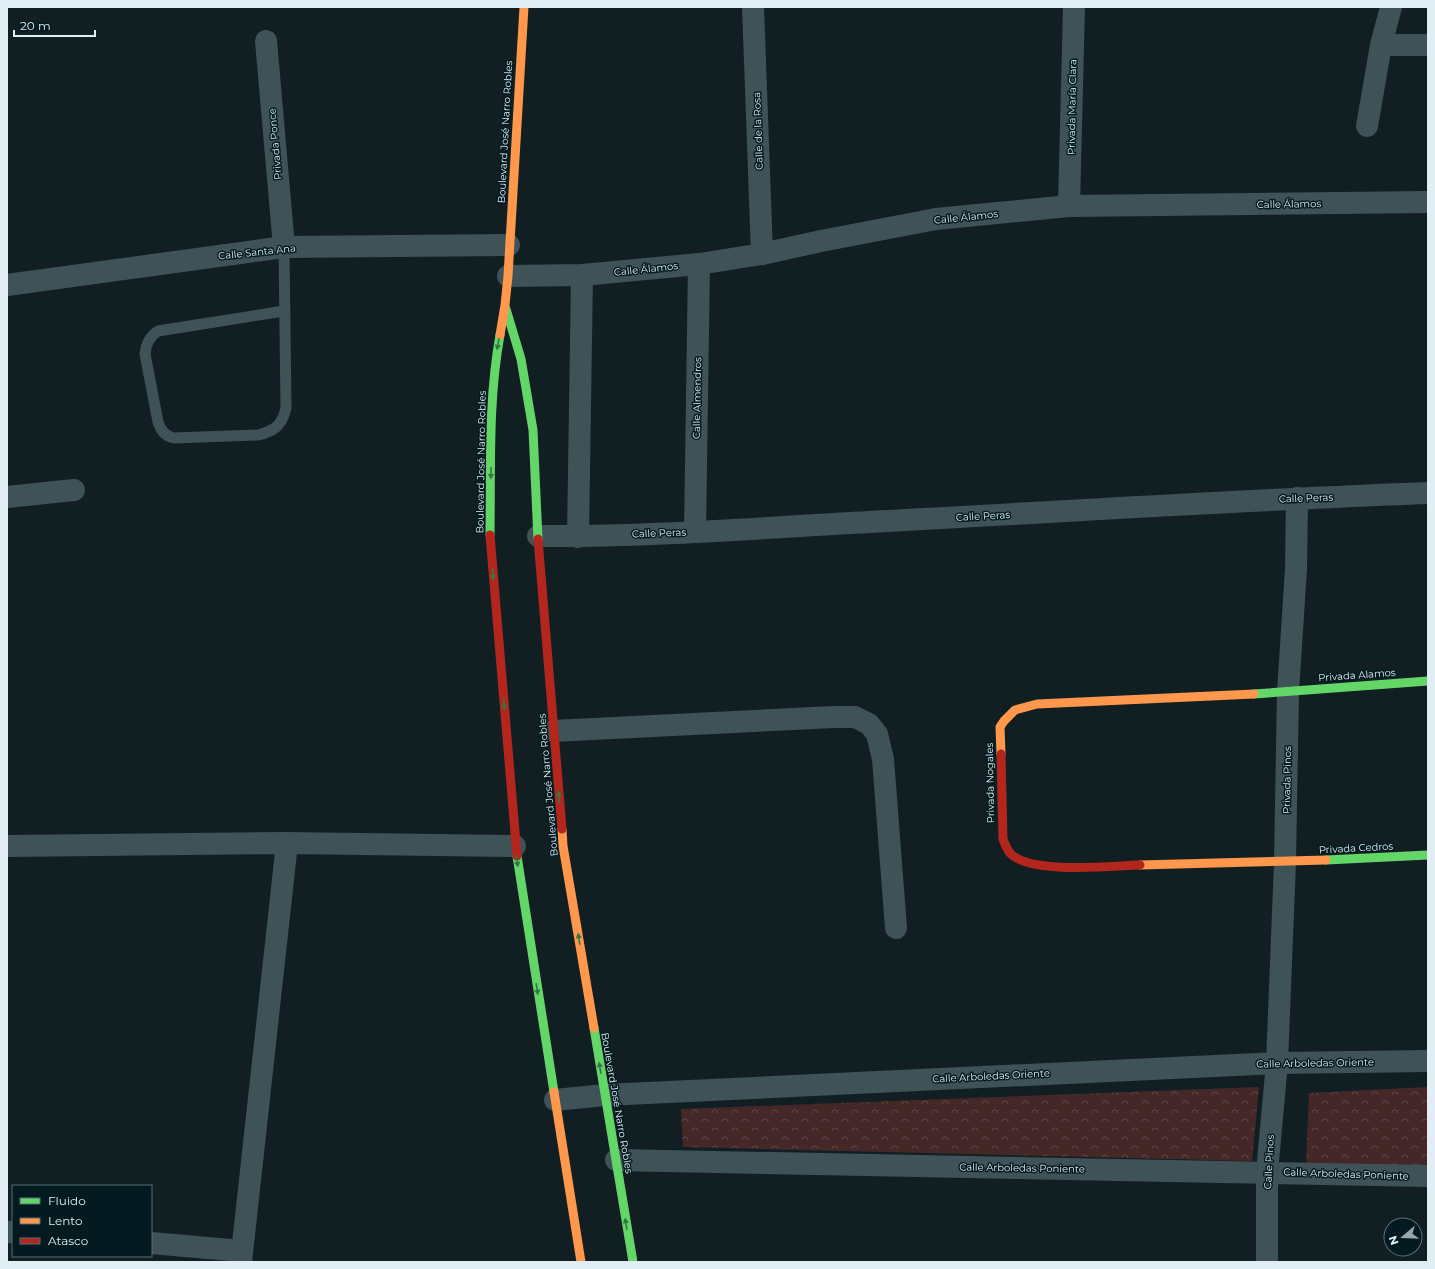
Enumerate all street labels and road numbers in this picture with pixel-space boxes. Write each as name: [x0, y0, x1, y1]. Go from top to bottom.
street label: Privada María Clara: [1065, 59, 1079, 155]
street label: Boulevard José Narro Robles: [495, 60, 515, 204]
street label: Calle de la Rosa: [750, 92, 766, 170]
street label: Privada Ponce: [265, 108, 285, 180]
street label: Calle Álamos: [1257, 197, 1321, 211]
street label: Calle Álamos: [933, 207, 999, 227]
street label: Calle Santa Ana: [218, 241, 296, 263]
street label: Calle Álamos: [613, 259, 679, 279]
street label: Calle Almendros: [690, 357, 704, 439]
street label: Boulevard José Narro Robles: [473, 390, 489, 534]
street label: Calle Peras: [1279, 491, 1334, 505]
street label: Calle Peras: [955, 508, 1011, 524]
street label: Calle Peras: [632, 526, 687, 540]
street label: Privada Alamos: [1318, 666, 1396, 684]
street label: Boulevard José Narro Robles: [535, 713, 561, 857]
street label: Privada Nogales: [983, 742, 997, 823]
street label: Privada Pinos: [1280, 746, 1294, 814]
street label: Privada Cedros: [1318, 840, 1394, 856]
street label: Boulevard José Narro Robles: [598, 1031, 636, 1175]
street label: Calle Arboledas Oriente: [1256, 1055, 1374, 1071]
street label: Calle Arboledas Oriente: [932, 1066, 1050, 1086]
street label: Calle Pinos: [1261, 1134, 1277, 1190]
street label: Calle Arboledas Poniente: [959, 1160, 1085, 1176]
street label: Calle Arboledas Poniente: [1283, 1165, 1409, 1183]

